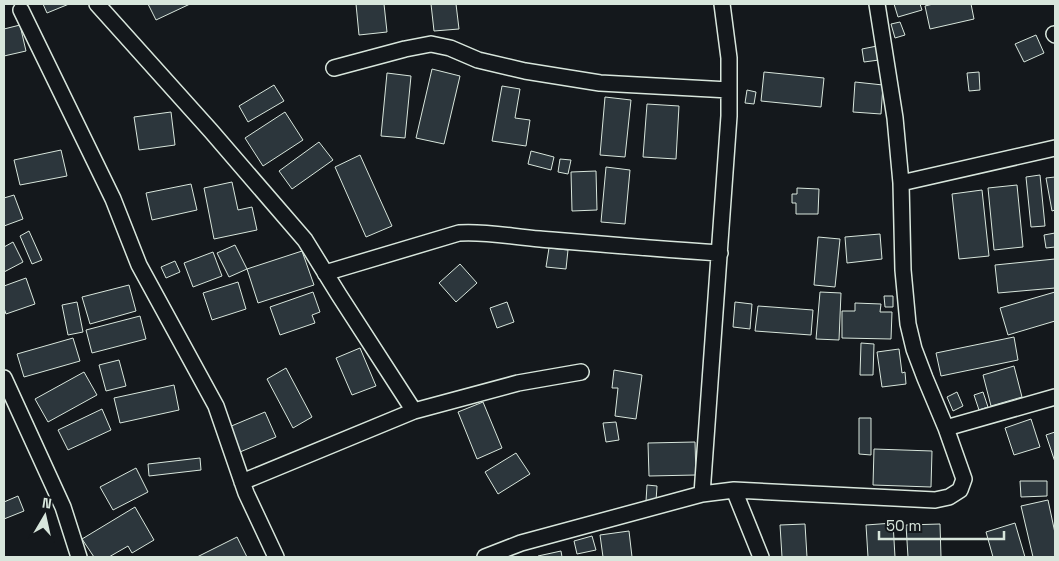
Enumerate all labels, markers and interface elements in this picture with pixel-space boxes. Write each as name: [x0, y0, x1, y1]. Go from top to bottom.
north arrow: [20, 491, 70, 541]
text: N: [41, 494, 53, 513]
scale bar: [879, 508, 1004, 540]
text: 50 m: [886, 516, 921, 535]

